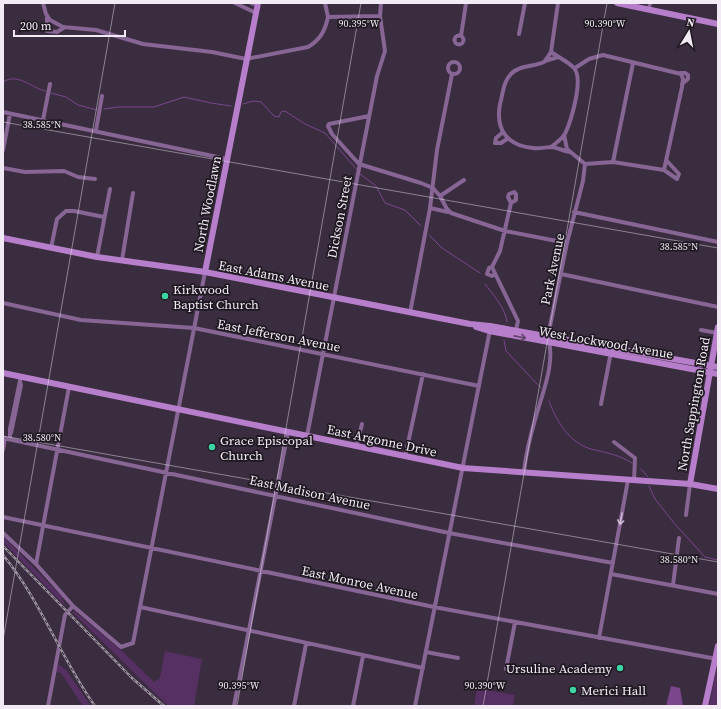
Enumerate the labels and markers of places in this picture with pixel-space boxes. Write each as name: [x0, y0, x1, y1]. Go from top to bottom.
place label: Kirkwood Baptist Church: [173, 281, 259, 313]
marker: Kirkwood Baptist Church: [160, 291, 170, 301]
place label: Grace Episcopal Church: [220, 432, 313, 464]
marker: Grace Episcopal Church: [207, 442, 217, 452]
place label: Ursuline Academy: [506, 660, 612, 677]
marker: Ursuline Academy: [615, 663, 625, 673]
place label: Merici Hall: [581, 682, 646, 699]
marker: Merici Hall: [568, 685, 578, 695]

